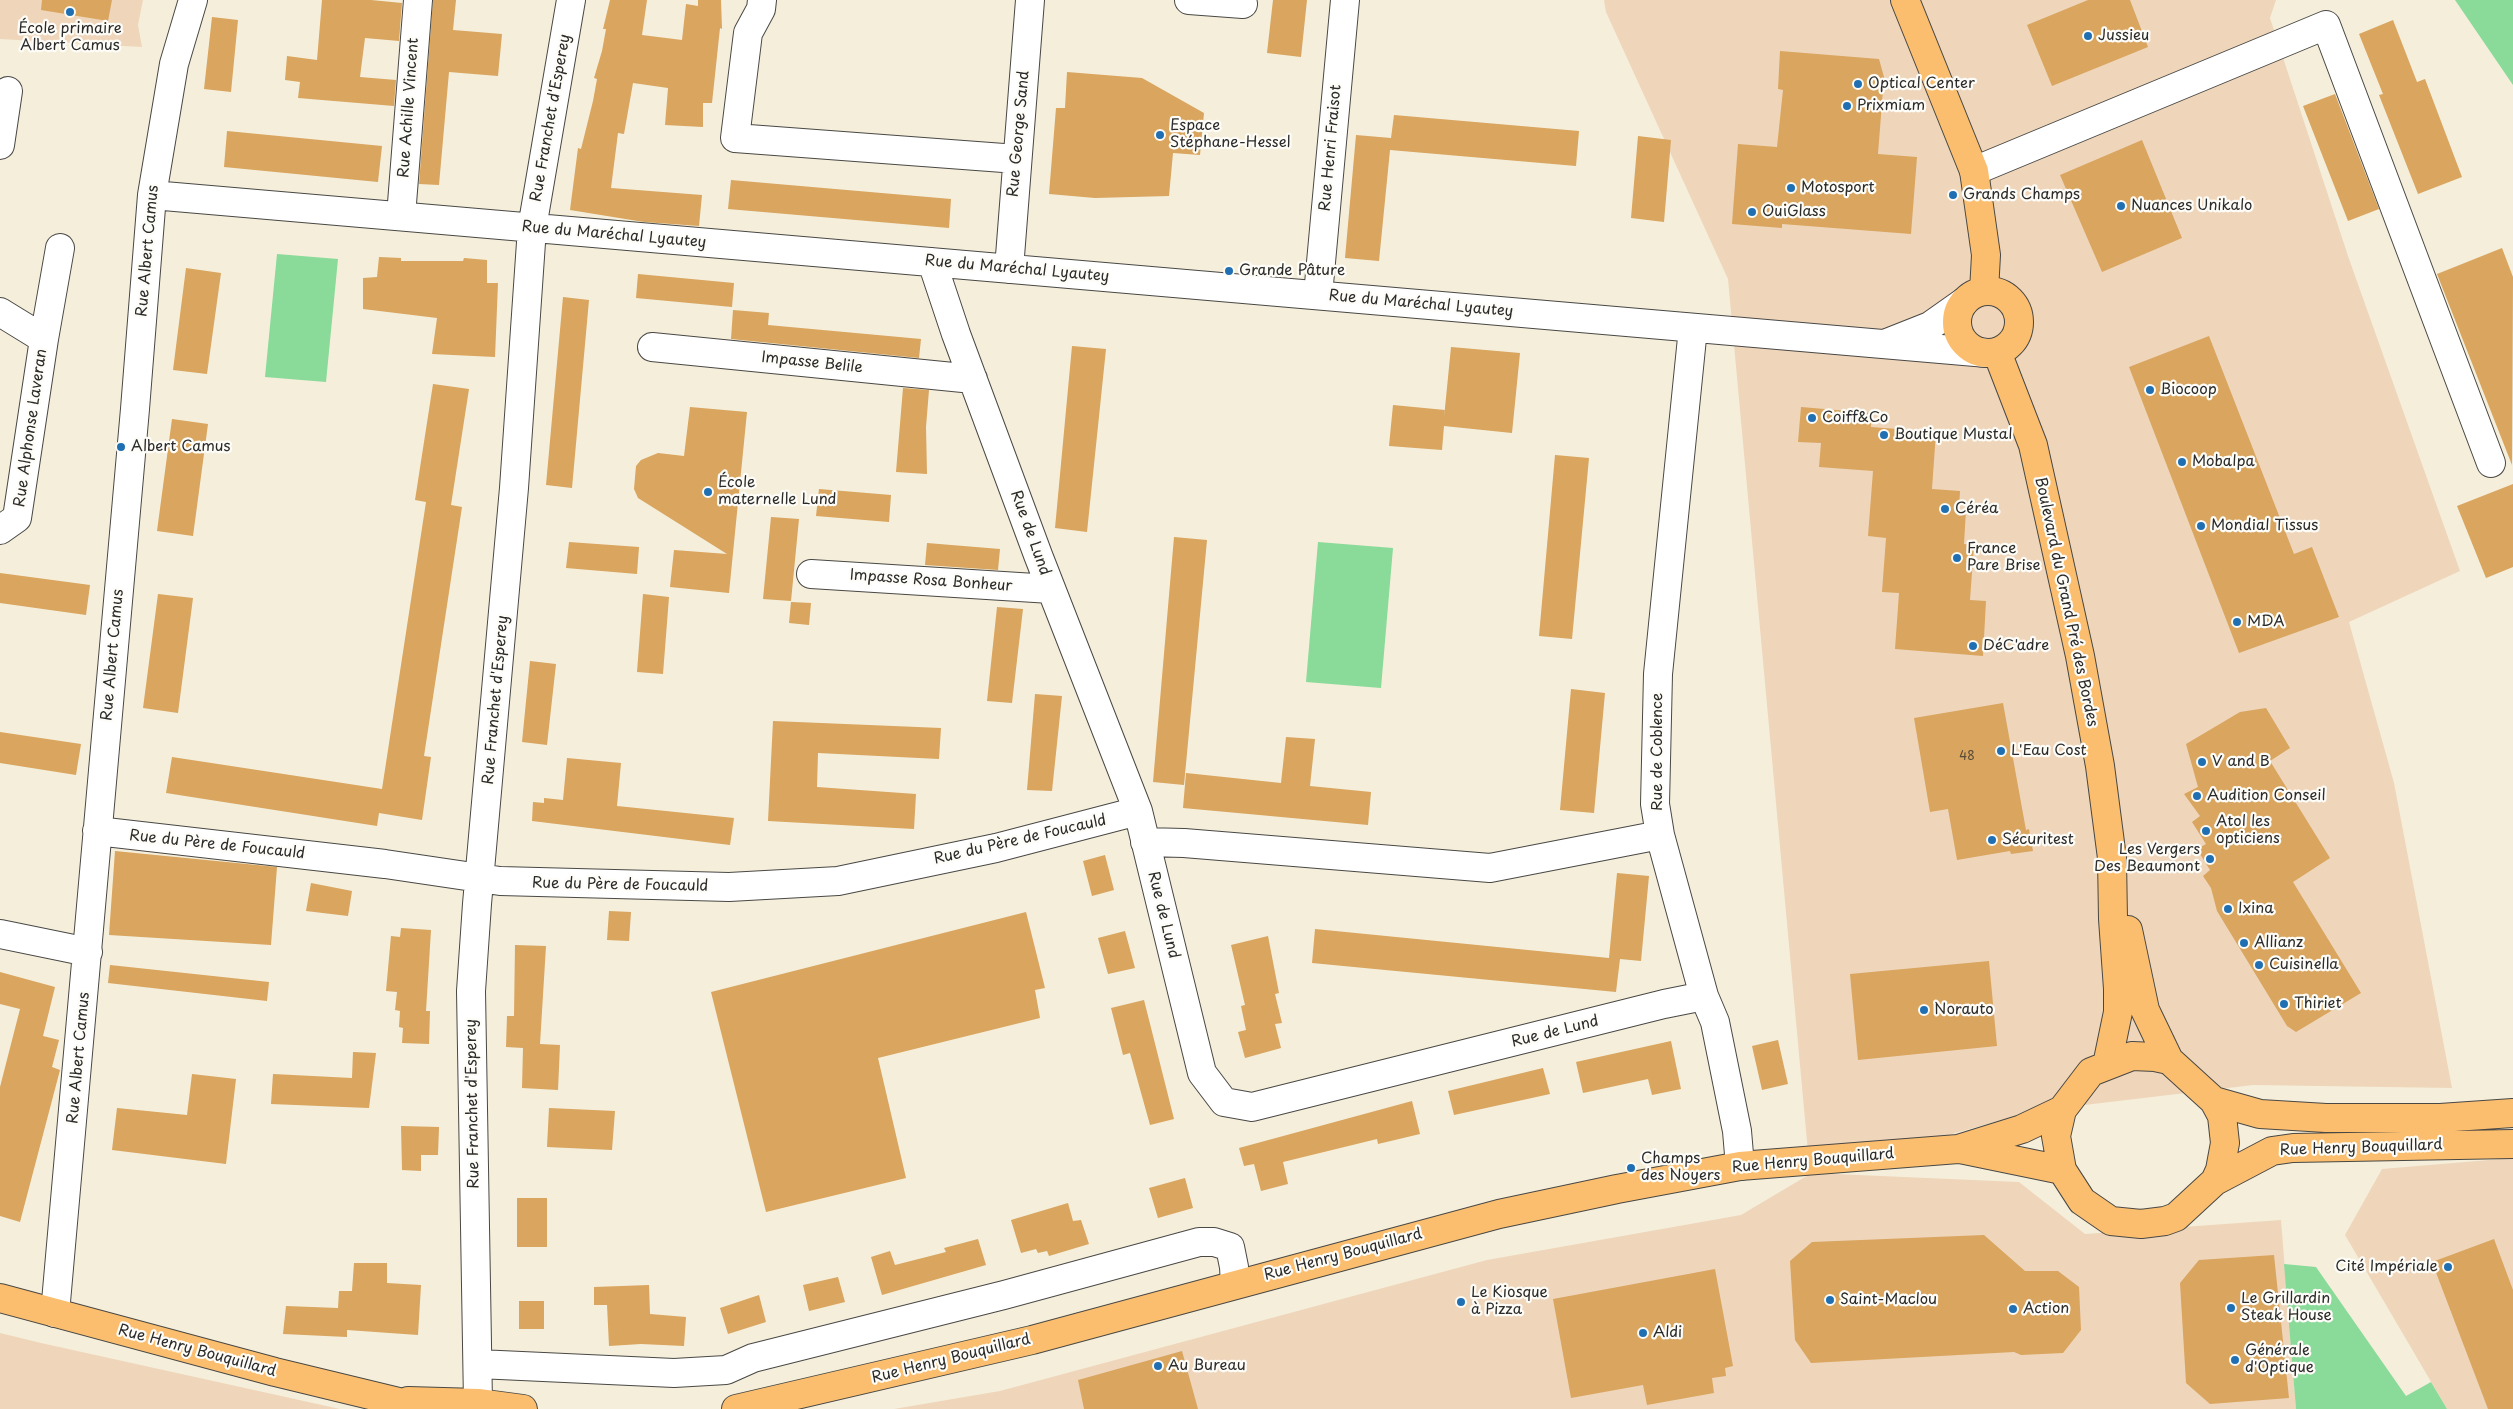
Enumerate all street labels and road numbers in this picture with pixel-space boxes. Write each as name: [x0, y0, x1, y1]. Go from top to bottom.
street label: Rue Franchet d'Esperey: [527, 33, 575, 203]
street label: Rue Achille Vincent: [395, 37, 423, 179]
street label: Rue George Sand: [1005, 70, 1033, 198]
street label: Rue Henri Fraisot: [1316, 84, 1346, 212]
street label: Rue Albert Camus: [133, 184, 163, 318]
street label: Rue du Maréchal Lyautey: [521, 218, 707, 252]
street label: Rue du Maréchal Lyautey: [924, 252, 1110, 286]
street label: Rue du Maréchal Lyautey: [1328, 287, 1514, 321]
street label: Rue Alphonse Laveran: [11, 348, 51, 508]
street label: Impasse Belile: [760, 349, 864, 377]
street label: Boulevard du Grand Pré des Bordes: [2031, 475, 2101, 729]
street label: Rue de Lund: [1006, 488, 1054, 578]
street label: Impasse Rosa Bonheur: [849, 566, 1013, 596]
street label: Rue Albert Camus: [98, 588, 128, 722]
street label: Rue Franchet d'Esperey: [480, 615, 512, 785]
street label: Rue de Coblence: [1649, 693, 1667, 811]
street label: Rue du Père de Foucauld: [932, 811, 1108, 869]
street label: Rue du Père de Foucauld: [128, 827, 306, 863]
street label: Rue de Lund: [1143, 870, 1183, 960]
street label: Rue du Père de Foucauld: [532, 874, 708, 896]
street label: Rue Albert Camus: [64, 991, 94, 1125]
street label: Rue de Lund: [1510, 1012, 1600, 1052]
street label: Rue Franchet d'Esperey: [463, 1019, 483, 1189]
street label: Rue Henry Bouquillard: [2279, 1136, 2443, 1160]
street label: Rue Henry Bouquillard: [1731, 1145, 1895, 1177]
street label: Rue Henry Bouquillard: [1262, 1225, 1424, 1285]
street label: Rue Henry Bouquillard: [116, 1321, 278, 1381]
street label: Rue Henry Bouquillard: [870, 1331, 1032, 1387]

